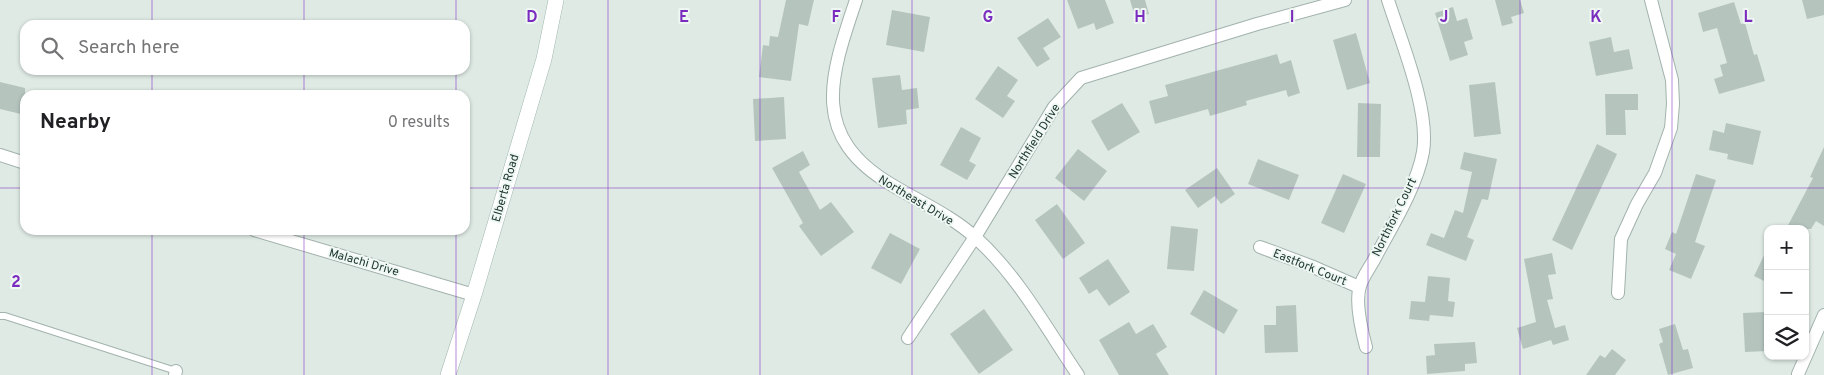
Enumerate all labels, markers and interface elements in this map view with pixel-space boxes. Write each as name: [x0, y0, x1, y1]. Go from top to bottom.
text: D: [526, 8, 538, 28]
text: E: [679, 8, 689, 28]
text: F: [831, 8, 841, 28]
text: G: [983, 8, 993, 28]
text: H: [1134, 8, 1146, 28]
text: I: [1290, 8, 1294, 28]
text: J: [1440, 8, 1448, 28]
text: K: [1590, 8, 1602, 28]
text: L: [1743, 8, 1753, 28]
search box: [20, 20, 470, 75]
icon: search: [38, 34, 66, 62]
text: Search here: [78, 36, 180, 60]
street label: Northfield Drive: [1005, 101, 1064, 182]
text: Nearby: [40, 109, 111, 136]
text: 0 results: [388, 113, 450, 133]
street label: Elberta Road: [489, 152, 523, 224]
street label: Northeast Drive: [875, 172, 956, 230]
street label: Northfork Court: [1369, 175, 1421, 260]
map controls: [1764, 225, 1809, 360]
button: +: [1764, 225, 1809, 270]
street label: Malachi Drive: [327, 245, 401, 281]
street label: Eastfork Court: [1270, 246, 1349, 290]
button: −: [1764, 270, 1809, 315]
text: 2: [11, 273, 21, 293]
button: layers: [1764, 315, 1809, 360]

